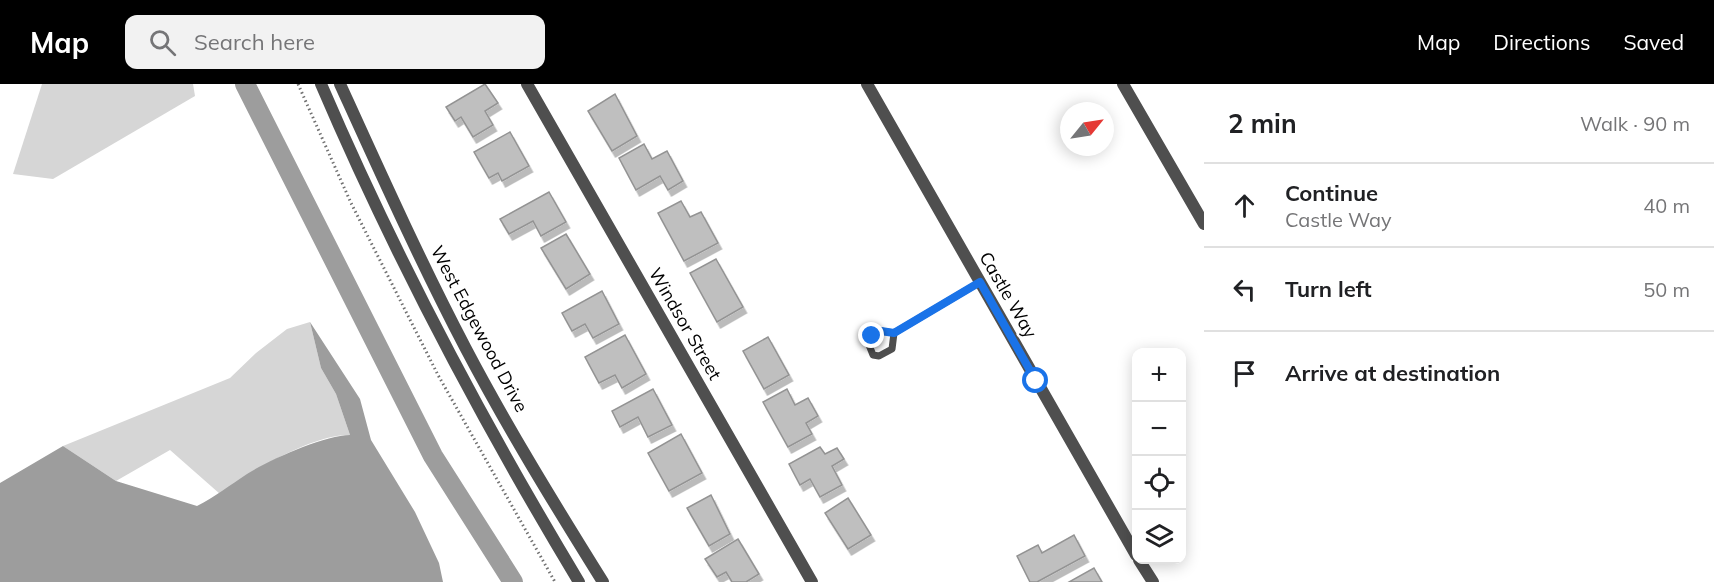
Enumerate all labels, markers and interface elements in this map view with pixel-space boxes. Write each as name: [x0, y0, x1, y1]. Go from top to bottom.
search box: [125, 15, 545, 69]
text: Map: [30, 25, 89, 60]
icon: search: [146, 26, 179, 59]
text: Search here: [194, 28, 315, 56]
text: Map: [1417, 29, 1460, 55]
text: Directions: [1493, 29, 1590, 55]
text: Saved: [1623, 29, 1684, 55]
north arrow: [1060, 102, 1114, 156]
text: 2 min: [1228, 107, 1297, 140]
text: Walk · 90 m: [1580, 111, 1690, 136]
text: Continue: [1285, 179, 1378, 207]
icon: ahead: [1228, 189, 1261, 222]
text: 40 m: [1643, 193, 1690, 218]
text: Castle Way: [1285, 207, 1392, 232]
street label: West Edgewood Drive: [426, 241, 533, 416]
street label: Castle Way: [974, 247, 1043, 342]
street label: Windsor Street: [644, 263, 727, 384]
icon: left: [1228, 273, 1261, 306]
text: Turn left: [1285, 275, 1372, 303]
text: 50 m: [1643, 277, 1690, 302]
route end: [858, 322, 884, 348]
map controls: [1132, 348, 1186, 564]
button: +: [1132, 348, 1186, 402]
icon: arrive: [1228, 357, 1261, 390]
text: Arrive at destination: [1285, 359, 1500, 387]
route start: [1022, 367, 1048, 393]
button: −: [1132, 402, 1186, 456]
button: locate: [1132, 456, 1186, 510]
button: layers: [1132, 510, 1186, 564]

